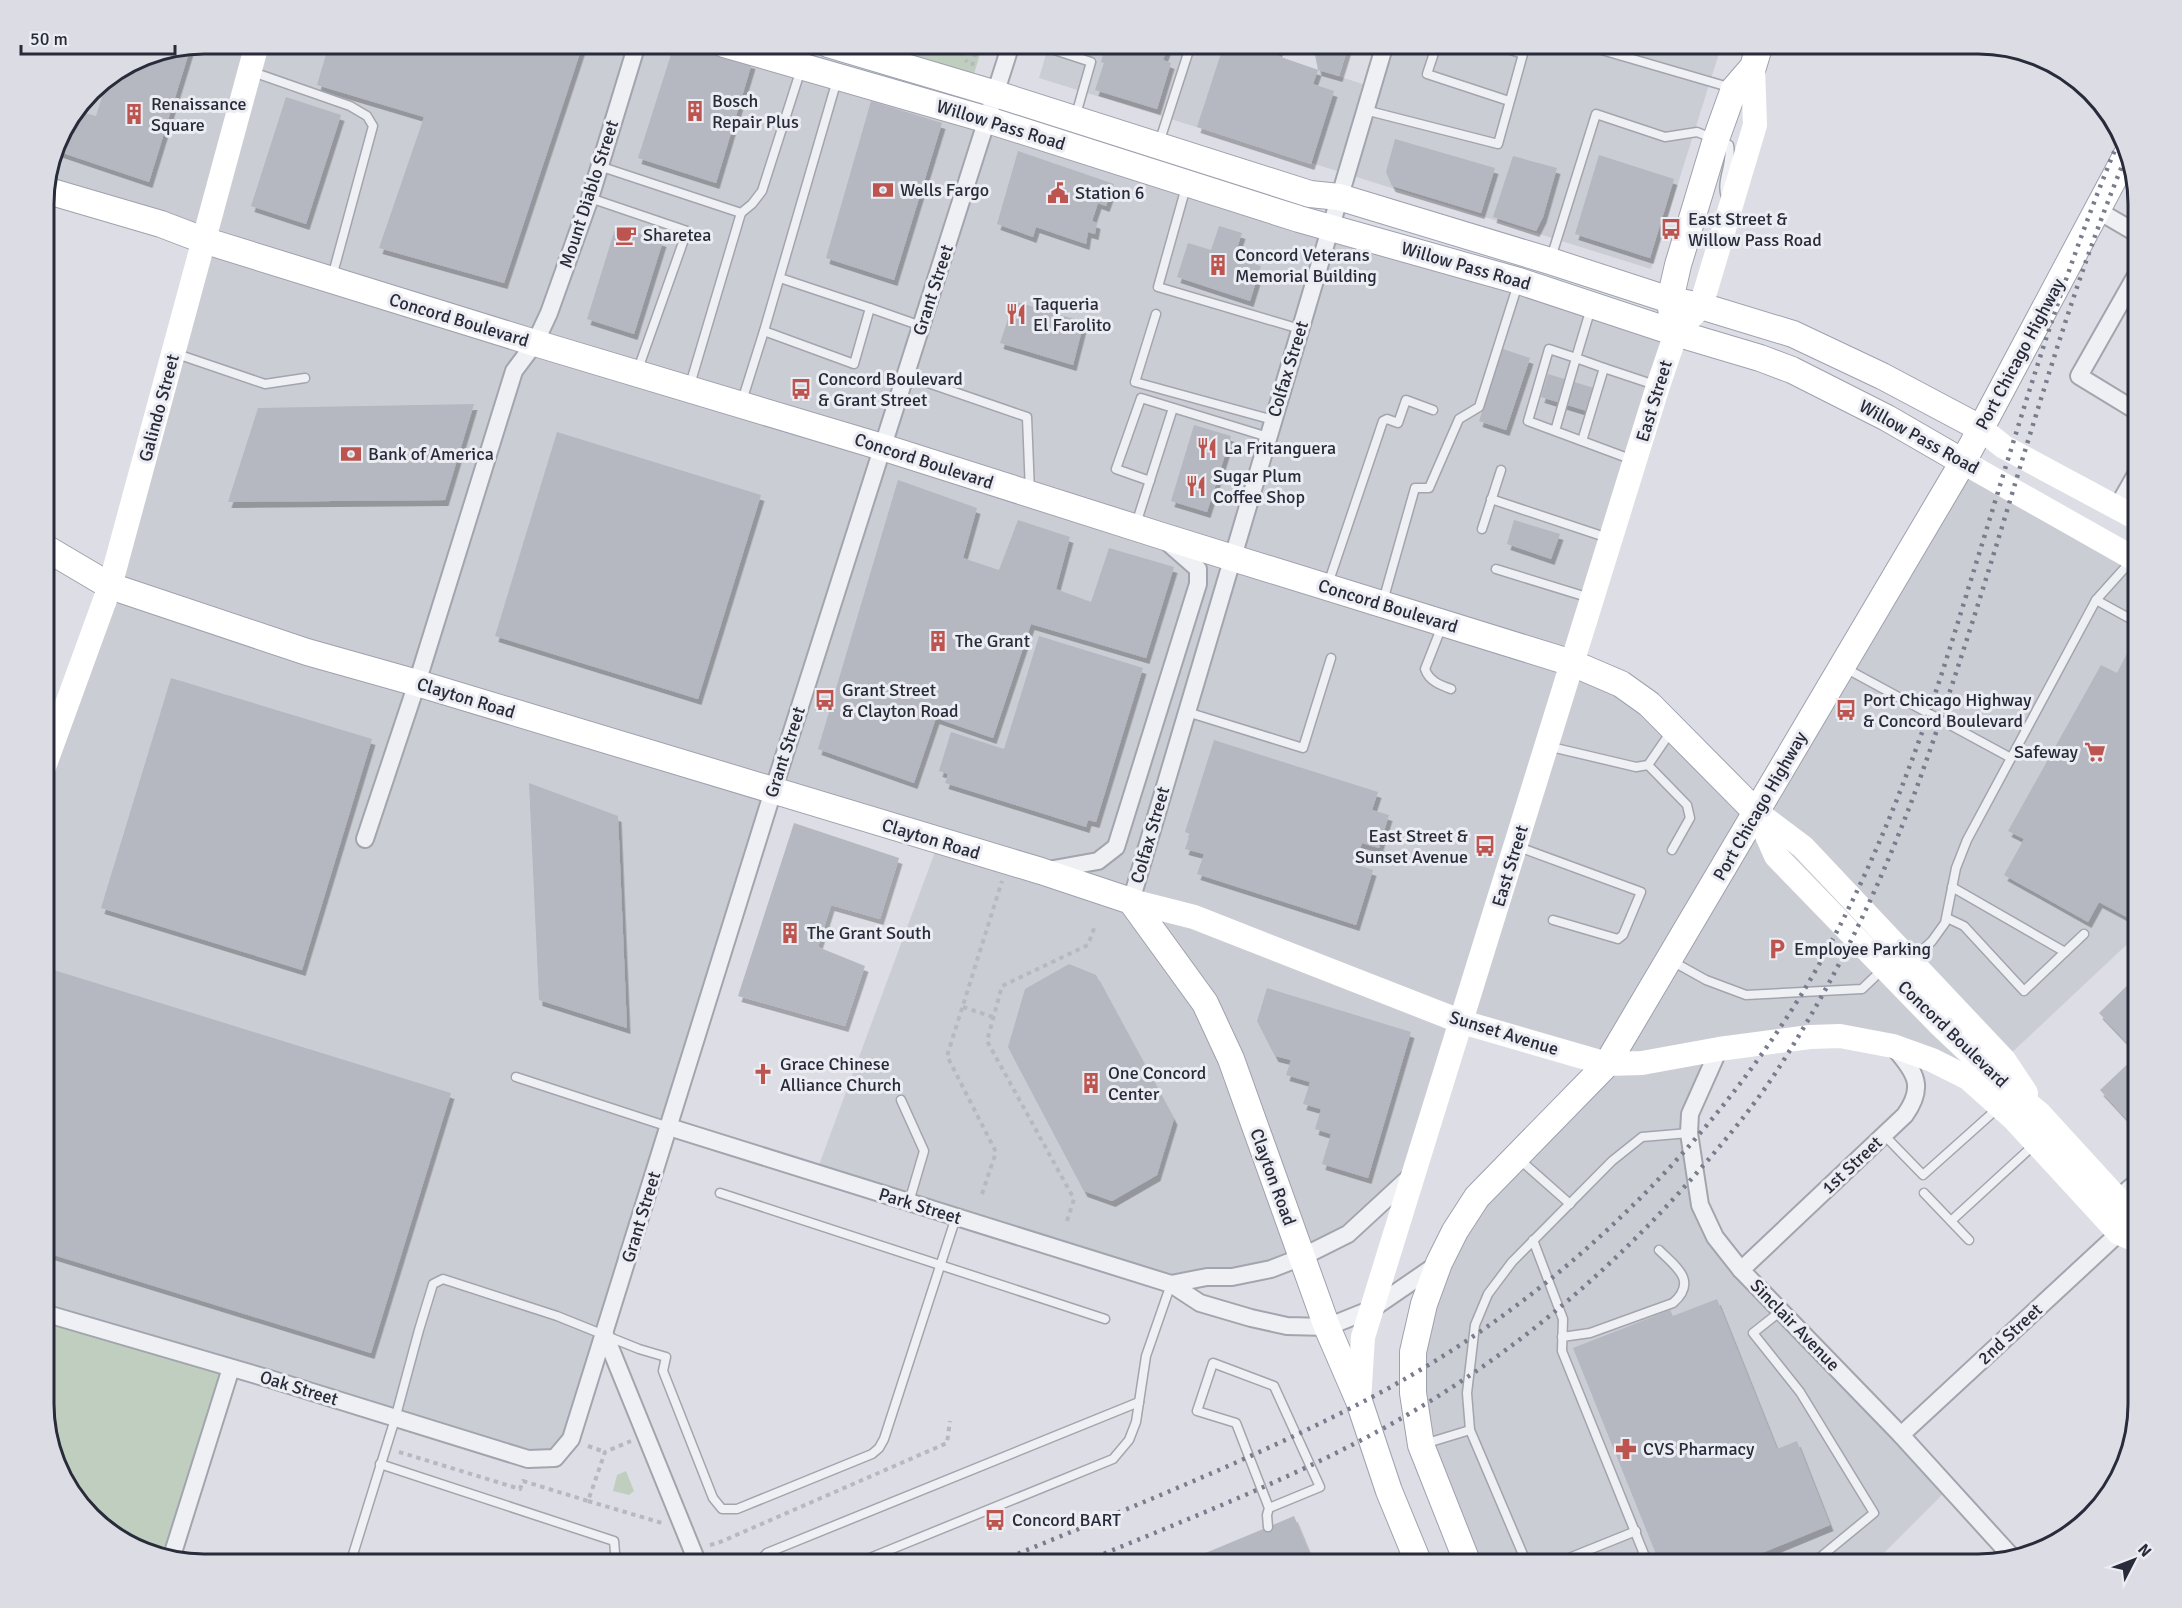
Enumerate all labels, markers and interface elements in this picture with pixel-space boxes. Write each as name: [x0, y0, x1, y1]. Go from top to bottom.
scale bar: [21, 18, 176, 56]
text: 50 m: [30, 28, 68, 50]
place label: Bosch Repair Plus: [712, 90, 799, 133]
place label: Renaissance Square: [151, 93, 247, 136]
street label: Willow Pass Road: [934, 95, 1068, 155]
building icon: Bosch Repair Plus: [683, 99, 707, 123]
building icon: Renaissance Square: [122, 102, 146, 126]
street label: Mount Diablo Street: [555, 117, 623, 271]
bank icon: Wells Fargo: [871, 178, 895, 202]
place label: Wells Fargo: [900, 179, 989, 201]
public building icon: Station 6: [1046, 181, 1070, 205]
place label: Station 6: [1075, 182, 1144, 204]
place label: East Street & Willow Pass Road: [1688, 208, 1822, 251]
bus stop icon: East Street & Willow Pass Road: [1659, 217, 1683, 241]
cafe icon: Sharetea: [614, 223, 638, 247]
place label: Sharetea: [643, 224, 712, 246]
street label: Willow Pass Road: [1399, 237, 1533, 295]
street label: Grant Street: [908, 242, 958, 338]
place label: Concord Veterans Memorial Building: [1235, 244, 1377, 287]
building icon: Concord Veterans Memorial Building: [1206, 253, 1230, 277]
street label: Port Chicago Highway: [1971, 274, 2070, 434]
street label: Concord Boulevard: [386, 288, 532, 352]
place label: Taqueria El Farolito: [1033, 293, 1111, 336]
restaurant icon: Taqueria El Farolito: [1004, 302, 1028, 326]
street label: Colfax Street: [1263, 318, 1313, 420]
street label: Galindo Street: [134, 352, 184, 464]
street label: East Street: [1631, 358, 1677, 444]
place label: Concord Boulevard & Grant Street: [818, 368, 963, 411]
bus stop icon: Concord Boulevard & Grant Street: [789, 377, 813, 401]
street label: Willow Pass Road: [1855, 395, 1983, 479]
street label: Concord Boulevard: [852, 428, 996, 494]
restaurant icon: La Fritanguera: [1195, 436, 1219, 460]
place label: La Fritanguera: [1224, 437, 1336, 459]
bank icon: Bank of America: [339, 442, 363, 466]
place label: Bank of America: [368, 443, 494, 465]
place label: Sugar Plum Coffee Shop: [1213, 465, 1305, 508]
restaurant icon: Sugar Plum Coffee Shop: [1184, 474, 1208, 498]
street label: Concord Boulevard: [1315, 574, 1461, 638]
building icon: The Grant: [926, 629, 950, 653]
place label: The Grant: [955, 630, 1030, 652]
street label: Clayton Road: [414, 673, 518, 723]
place label: Grant Street & Clayton Road: [842, 679, 959, 722]
bus stop icon: Grant Street & Clayton Road: [813, 688, 837, 712]
place label: Port Chicago Highway & Concord Boulevard: [1863, 689, 2032, 732]
bus stop icon: Port Chicago Highway & Concord Boulevard: [1834, 698, 1858, 722]
street label: Grant Street: [760, 704, 810, 800]
street label: Port Chicago Highway: [1708, 727, 1812, 884]
supermarket icon: Safeway: [2083, 740, 2107, 764]
place label: Safeway: [2014, 741, 2079, 763]
street label: Colfax Street: [1126, 784, 1174, 886]
street label: Clayton Road: [879, 814, 983, 864]
street label: East Street: [1487, 823, 1533, 909]
place label: East Street & Sunset Avenue: [1355, 825, 1468, 868]
bus stop icon: East Street & Sunset Avenue: [1473, 834, 1497, 858]
building icon: The Grant South: [778, 921, 802, 945]
place label: The Grant South: [807, 922, 931, 944]
parking icon: Employee Parking: [1765, 937, 1789, 961]
place label: Employee Parking: [1794, 938, 1931, 960]
street label: Concord Boulevard: [1893, 976, 2013, 1092]
street label: Sunset Avenue: [1447, 1006, 1561, 1060]
place label: Grace Chinese Alliance Church: [780, 1053, 901, 1096]
church icon: Grace Chinese Alliance Church: [751, 1062, 775, 1086]
place label: One Concord Center: [1108, 1062, 1206, 1105]
building icon: One Concord Center: [1079, 1071, 1103, 1095]
street label: Clayton Road: [1245, 1126, 1301, 1228]
street label: 1st Street: [1817, 1131, 1887, 1199]
street label: Grant Street: [617, 1169, 665, 1265]
street label: Park Street: [876, 1183, 964, 1229]
street label: Sinclair Avenue: [1746, 1274, 1844, 1376]
street label: 2nd Street: [1973, 1299, 2047, 1369]
street label: Oak Street: [257, 1366, 341, 1410]
pharmacy icon: CVS Pharmacy: [1614, 1437, 1638, 1461]
place label: CVS Pharmacy: [1643, 1438, 1755, 1460]
bus stop icon: Concord BART: [983, 1508, 1007, 1532]
place label: Concord BART: [1012, 1509, 1121, 1531]
north arrow: [2104, 1530, 2164, 1590]
text: N: [2133, 1540, 2156, 1561]

